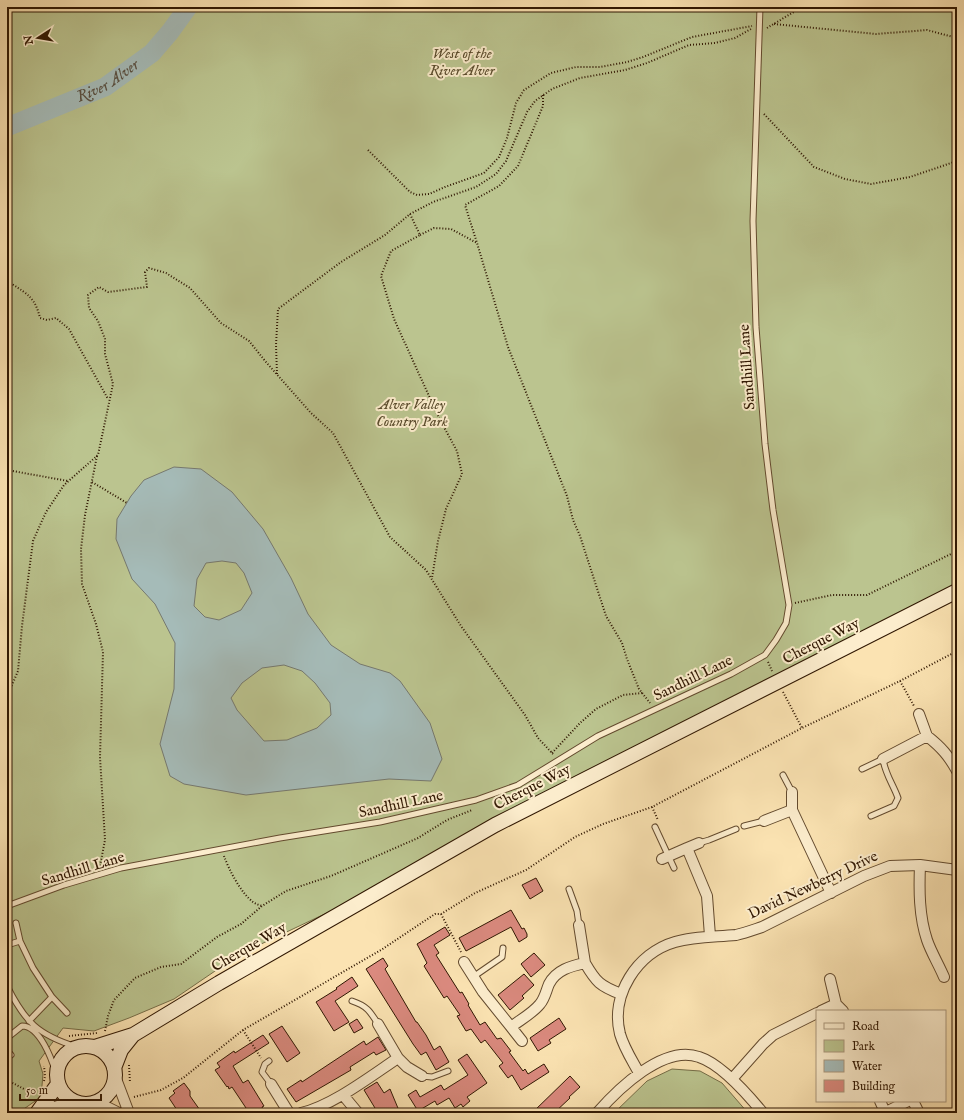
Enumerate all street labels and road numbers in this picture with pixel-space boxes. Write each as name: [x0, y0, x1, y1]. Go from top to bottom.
street label: Sandhill Lane: [735, 323, 759, 410]
street label: Cherque Way: [779, 613, 863, 668]
street label: Sandhill Lane: [650, 651, 736, 705]
street label: Cherque Way: [490, 759, 574, 814]
street label: Sandhill Lane: [357, 786, 445, 822]
street label: Sandhill Lane: [39, 847, 127, 891]
street label: David Newberry Drive: [745, 847, 881, 923]
street label: Cherque Way: [208, 918, 290, 976]

